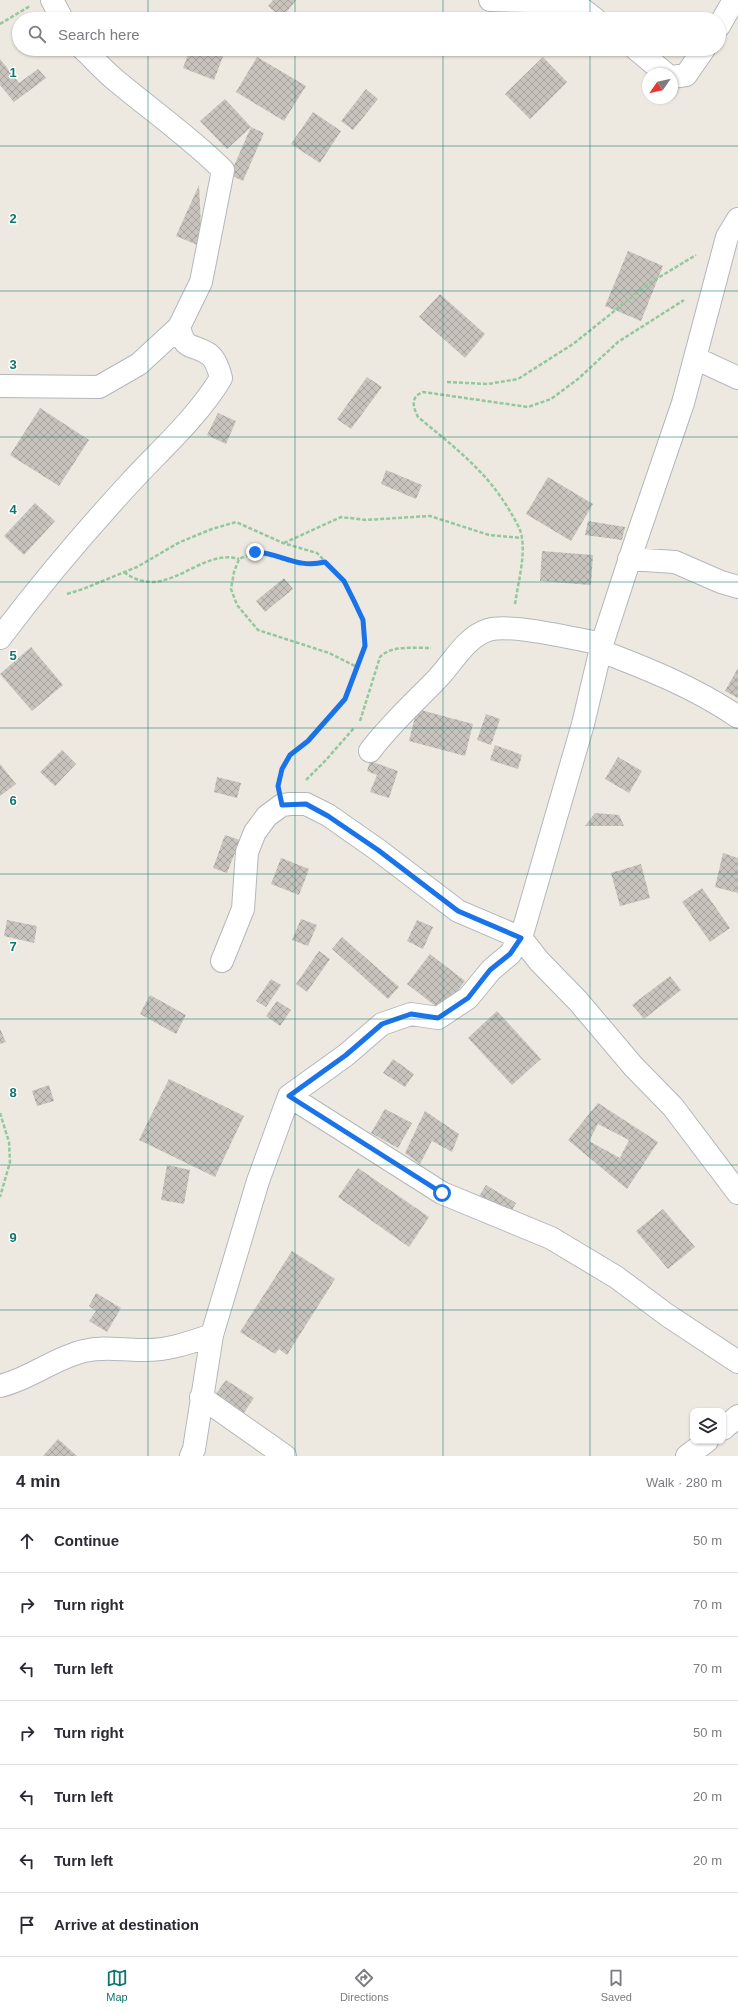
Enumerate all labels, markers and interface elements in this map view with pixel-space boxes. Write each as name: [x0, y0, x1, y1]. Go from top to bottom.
search box: [12, 12, 726, 56]
icon: search: [26, 23, 48, 45]
text: Search here: [58, 26, 140, 43]
text: 1: [9, 65, 17, 80]
north arrow: [642, 68, 678, 104]
text: 2: [9, 211, 17, 226]
text: 3: [9, 357, 17, 372]
text: 4: [9, 502, 17, 517]
route end: [246, 543, 264, 561]
text: 5: [9, 648, 17, 663]
text: 6: [9, 793, 17, 808]
text: 7: [9, 939, 17, 954]
text: 8: [9, 1085, 17, 1100]
route start: [433, 1184, 451, 1202]
text: 9: [9, 1230, 17, 1245]
map controls: [690, 1408, 726, 1444]
button: layers: [690, 1408, 726, 1444]
text: 4 min: [16, 1472, 60, 1491]
text: Walk · 280 m: [646, 1475, 722, 1490]
icon: ahead: [16, 1530, 38, 1552]
text: Continue: [54, 1532, 119, 1549]
text: 50 m: [693, 1533, 722, 1548]
icon: right: [16, 1594, 38, 1616]
text: Turn right: [54, 1596, 124, 1613]
text: 70 m: [693, 1597, 722, 1612]
icon: left: [16, 1658, 38, 1680]
text: Turn left: [54, 1660, 113, 1677]
text: 70 m: [693, 1661, 722, 1676]
icon: right: [16, 1722, 38, 1744]
text: Turn right: [54, 1724, 124, 1741]
text: 50 m: [693, 1725, 722, 1740]
icon: left: [16, 1786, 38, 1808]
text: Turn left: [54, 1788, 113, 1805]
text: 20 m: [693, 1789, 722, 1804]
icon: left: [16, 1850, 38, 1872]
text: Turn left: [54, 1852, 113, 1869]
text: 20 m: [693, 1853, 722, 1868]
icon: arrive: [16, 1914, 38, 1936]
text: Arrive at destination: [54, 1916, 199, 1933]
tab: Map: [106, 1967, 128, 2003]
tab: Directions: [340, 1967, 389, 2003]
tab: Saved: [601, 1967, 632, 2003]

